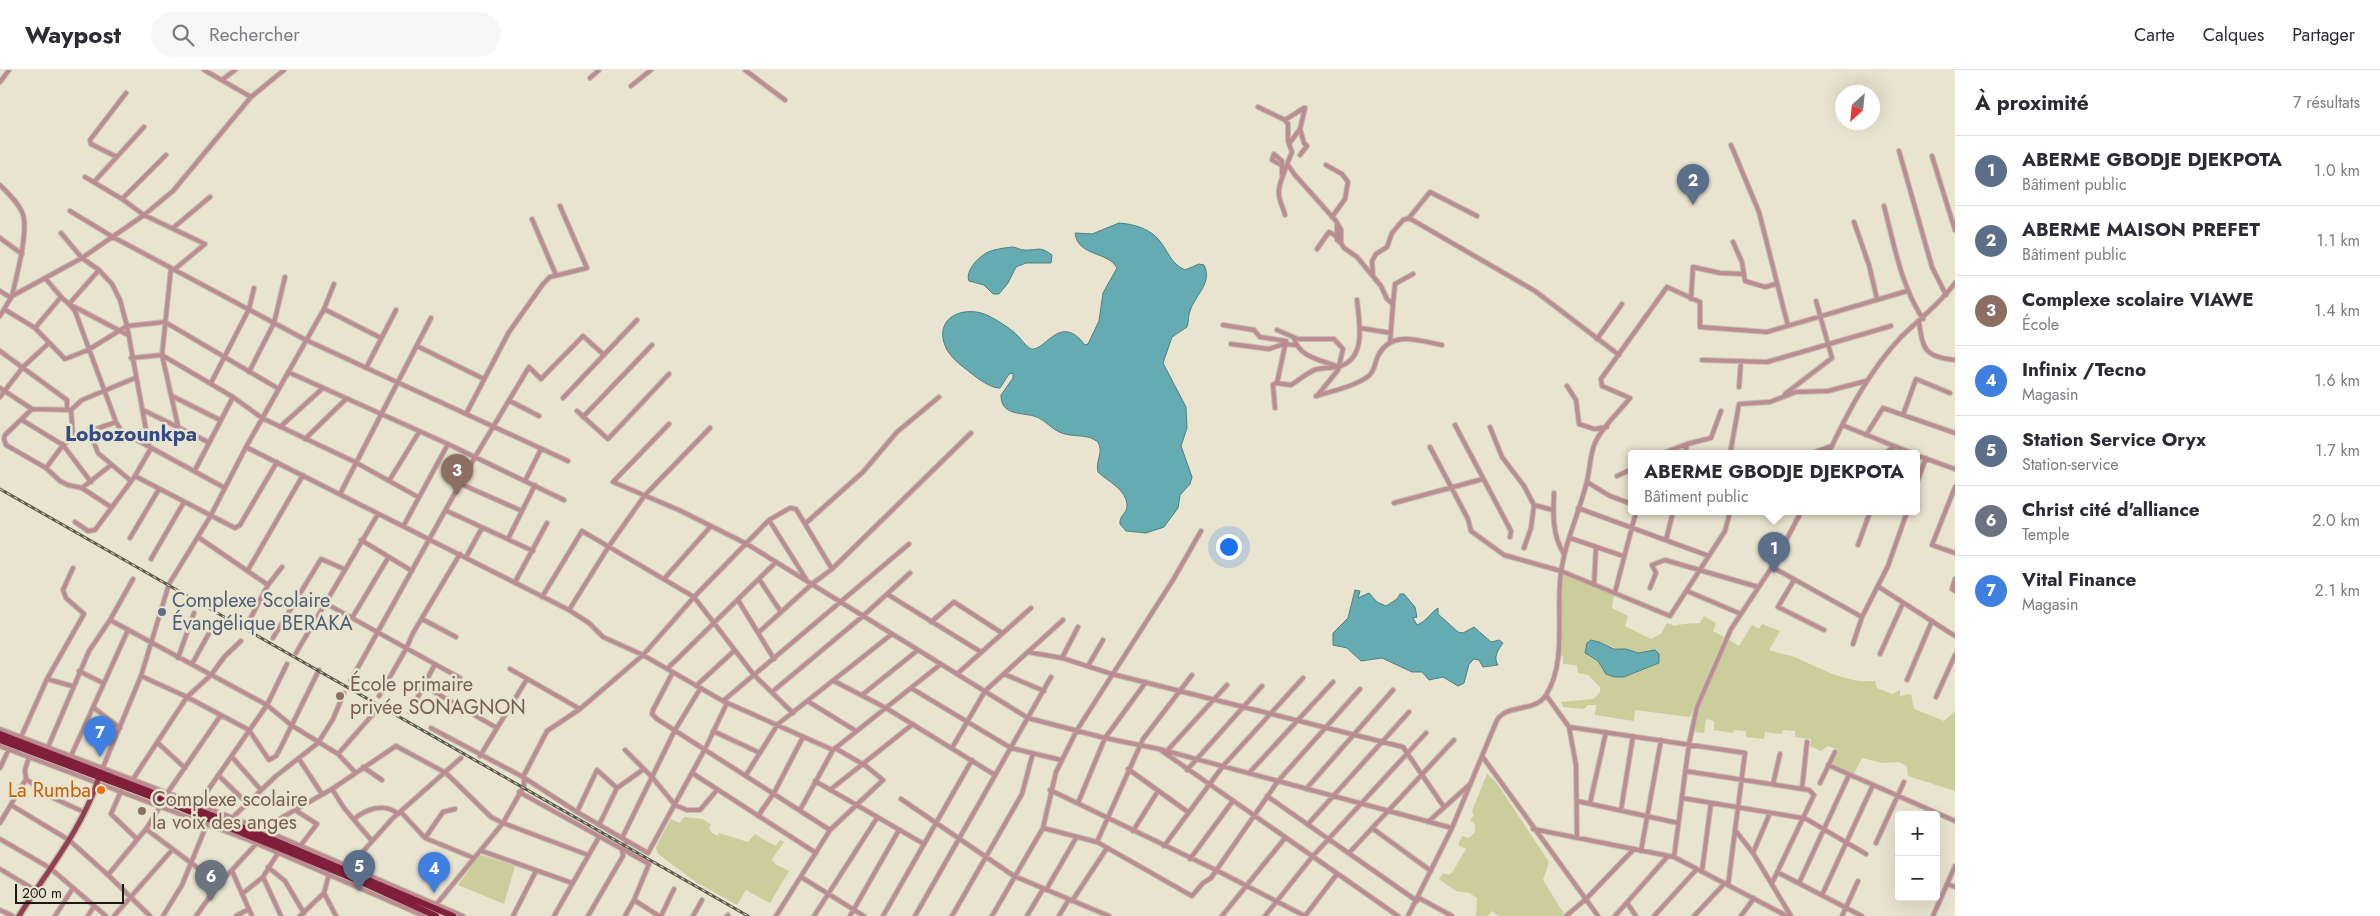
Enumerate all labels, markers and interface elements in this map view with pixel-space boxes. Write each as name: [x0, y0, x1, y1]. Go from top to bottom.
search box: [151, 12, 501, 57]
text: Waypost: [25, 17, 121, 52]
icon: search: [169, 21, 197, 49]
text: Rechercher: [209, 21, 300, 48]
text: Carte: [2134, 22, 2175, 48]
text: Calques: [2203, 22, 2264, 48]
text: Partager: [2292, 22, 2355, 48]
north arrow: [1835, 85, 1880, 130]
text: À proximité: [1975, 88, 2089, 118]
text: 7 résultats: [2293, 91, 2360, 114]
text: ABERME GBODJE DJEKPOTA: [2022, 146, 2282, 173]
text: 1: [1987, 159, 1995, 182]
text: 1.0 km: [2314, 159, 2360, 182]
pin: 2: [1677, 164, 1709, 205]
text: Bâtiment public: [2022, 173, 2127, 196]
text: ABERME MAISON PREFET: [2022, 216, 2260, 243]
text: 2: [1986, 229, 1996, 252]
text: 1.1 km: [2316, 229, 2360, 252]
text: Bâtiment public: [2022, 243, 2127, 266]
text: Complexe scolaire VIAWE: [2022, 286, 2254, 313]
text: 3: [1986, 299, 1996, 322]
text: 1.4 km: [2314, 299, 2360, 322]
text: École: [2022, 313, 2059, 336]
text: Infinix /Tecno: [2022, 356, 2146, 383]
text: 4: [1985, 369, 1997, 392]
text: 1.6 km: [2314, 369, 2360, 392]
text: Magasin: [2022, 383, 2078, 406]
district label: Lobozounkpa: [65, 419, 197, 449]
text: Station Service Oryx: [2022, 426, 2206, 453]
text: 5: [1986, 439, 1996, 462]
text: 1.7 km: [2315, 439, 2360, 462]
popup: [1628, 450, 1920, 515]
text: Station-service: [2022, 453, 2119, 476]
pin: 3: [441, 454, 473, 495]
text: ABERME GBODJE DJEKPOTA: [1644, 458, 1904, 485]
text: Bâtiment public: [1644, 485, 1749, 508]
text: Christ cité d'alliance: [2022, 496, 2200, 523]
text: 6: [1986, 509, 1996, 532]
text: 2.0 km: [2312, 509, 2360, 532]
text: Temple: [2022, 523, 2070, 546]
pin: 1: [1758, 532, 1790, 573]
your location: [1216, 534, 1242, 560]
text: Vital Finance: [2022, 566, 2136, 593]
text: 7: [1986, 579, 1996, 602]
text: 2.1 km: [2315, 579, 2360, 602]
place label: Complexe Scolaire Évangélique BERAKA: [172, 586, 353, 638]
text: Magasin: [2022, 593, 2078, 616]
marker: Complexe Scolaire Évangélique BERAKA: [156, 606, 168, 618]
place label: École primaire privée SONAGNON: [350, 670, 526, 722]
marker: École primaire privée SONAGNON: [334, 690, 346, 702]
pin: 7: [84, 716, 116, 757]
place label: La Rumba: [8, 776, 91, 805]
marker: La Rumba: [95, 784, 107, 796]
place label: Complexe scolaire la voix des anges: [152, 785, 307, 837]
marker: Complexe scolaire la voix des anges: [136, 805, 148, 817]
map controls: [1895, 811, 1940, 901]
button: +: [1895, 811, 1940, 856]
pin: 5: [343, 850, 375, 891]
pin: 4: [418, 852, 450, 893]
button: −: [1895, 856, 1940, 901]
pin: 6: [195, 860, 227, 901]
scale bar: [15, 881, 124, 904]
text: 200 m: [22, 883, 62, 903]

